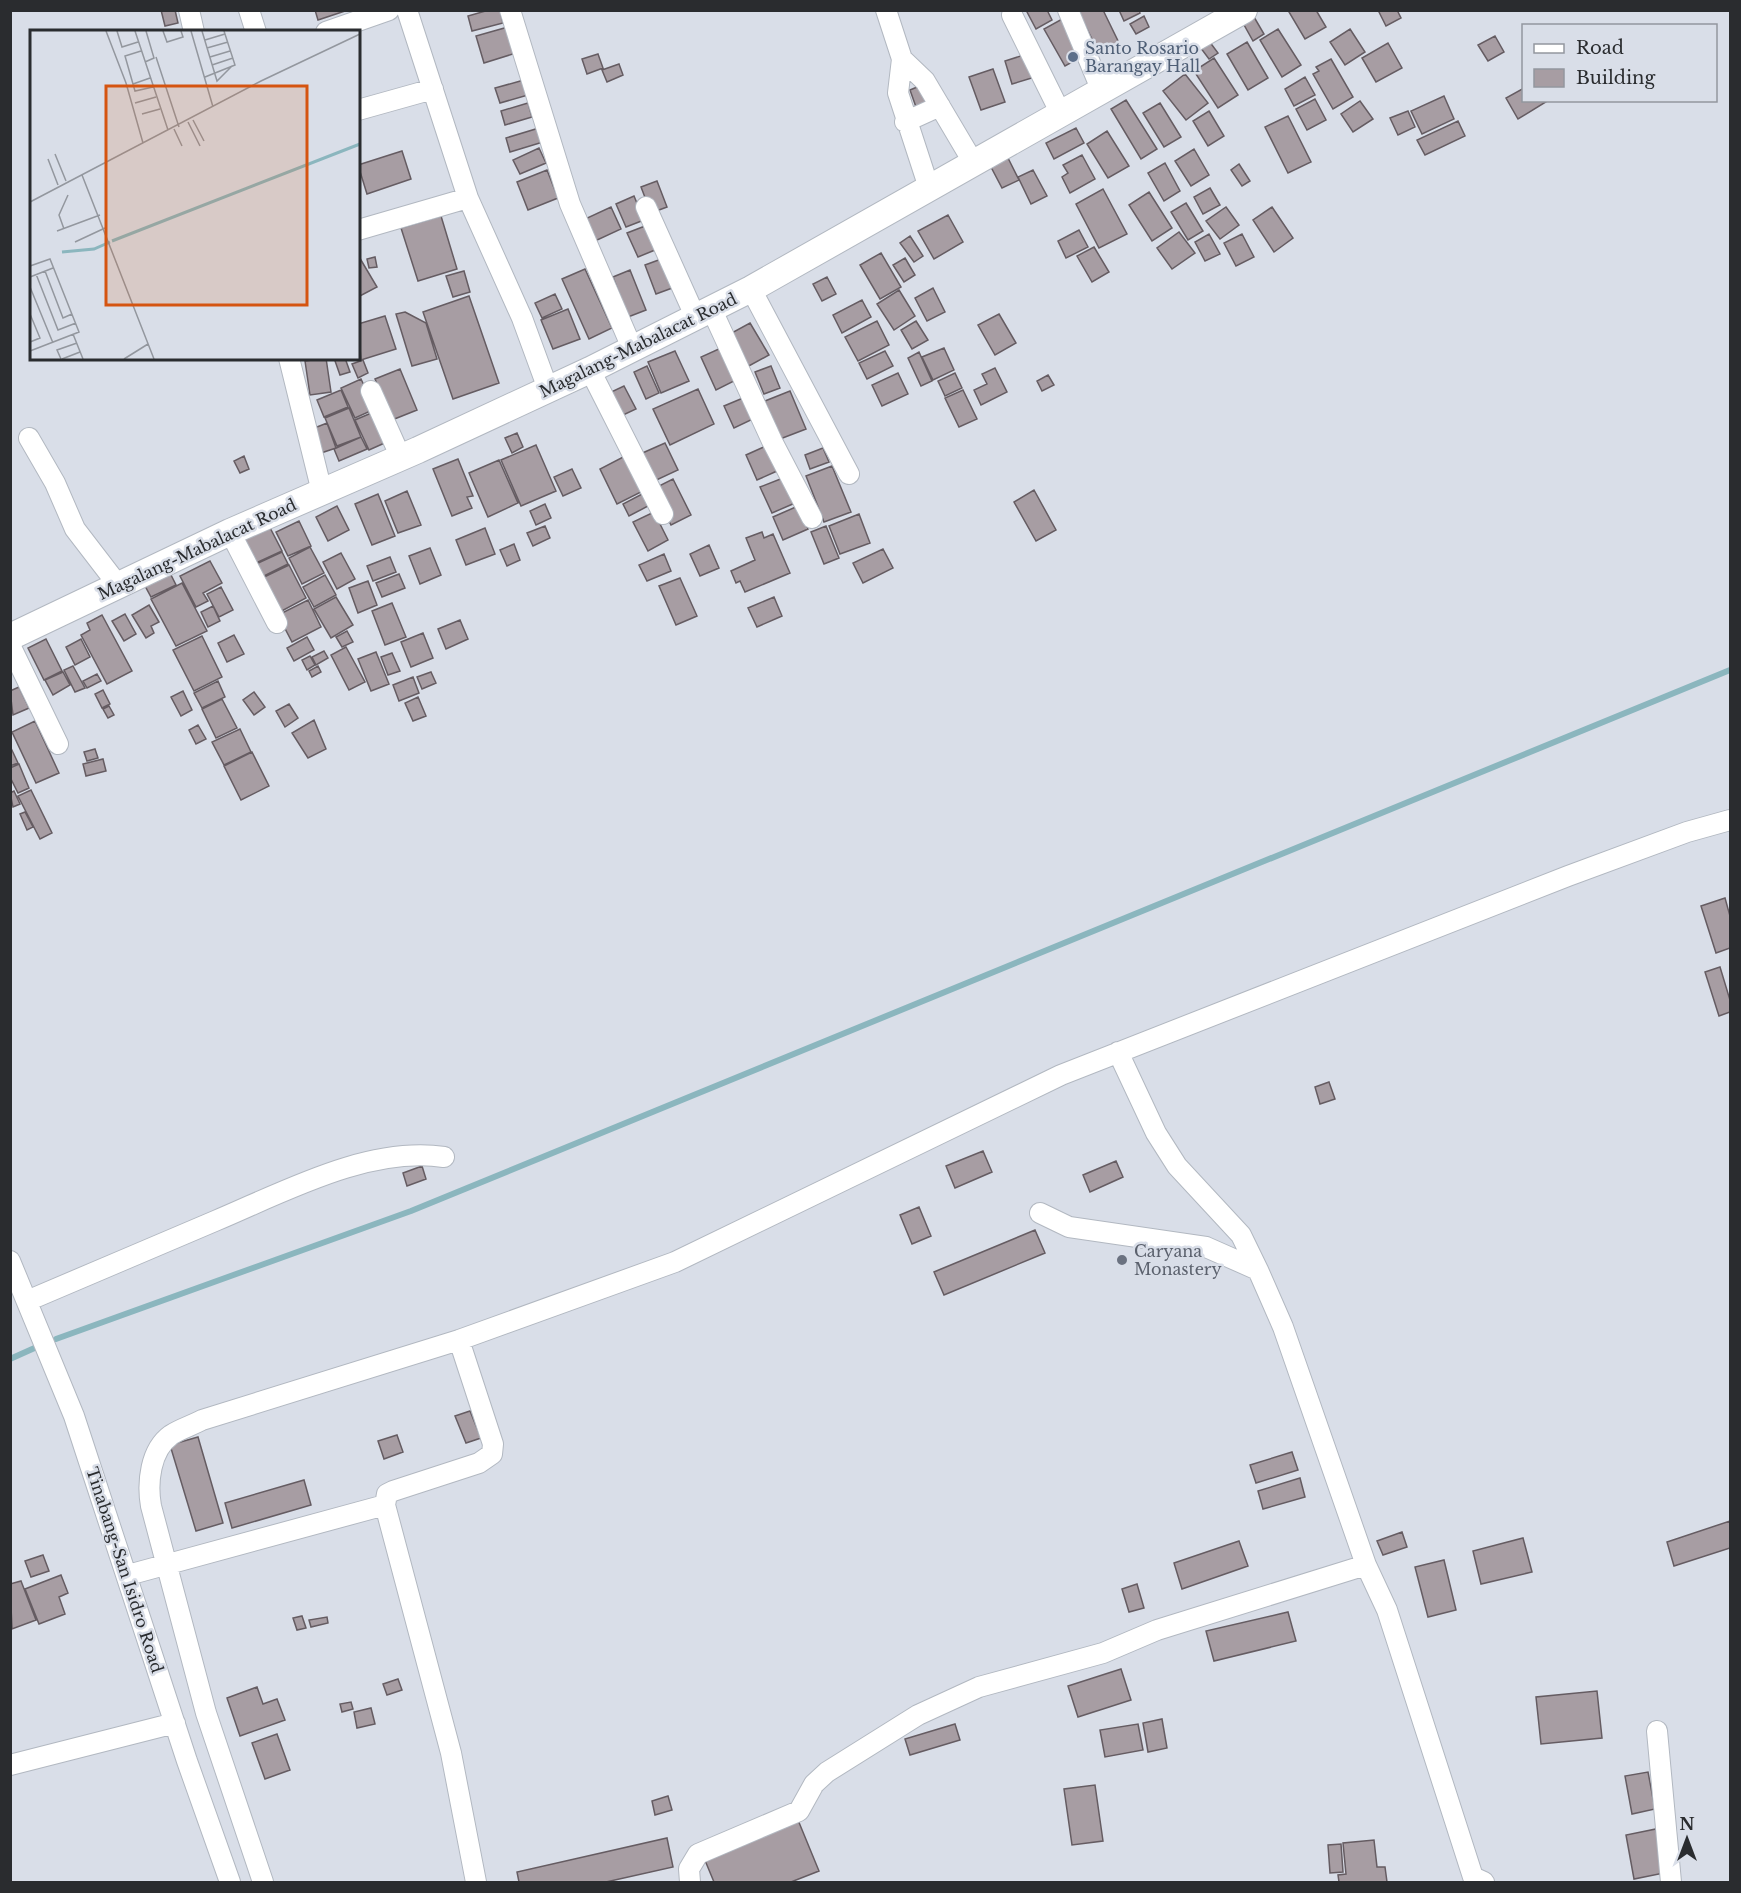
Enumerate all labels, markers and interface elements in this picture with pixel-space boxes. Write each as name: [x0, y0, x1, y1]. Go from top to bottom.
legend: [1522, 24, 1717, 102]
inset map: [30, 30, 360, 360]
text: Road: [1576, 37, 1624, 59]
place label: Santo Rosario Barangay Hall: [1085, 38, 1200, 76]
marker: Santo Rosario Barangay Hall: [1066, 50, 1080, 64]
text: Building: [1576, 67, 1655, 89]
street label: Magalang-Mabalacat Road: [536, 288, 740, 402]
street label: Magalang-Mabalacat Road: [94, 494, 300, 604]
place label: Caryana Monastery: [1134, 1241, 1222, 1279]
marker: Caryana Monastery: [1115, 1253, 1129, 1267]
street label: Tinabang-San Isidro Road: [82, 1465, 168, 1676]
north arrow: [1657, 1809, 1717, 1869]
text: N: [1679, 1814, 1695, 1834]

